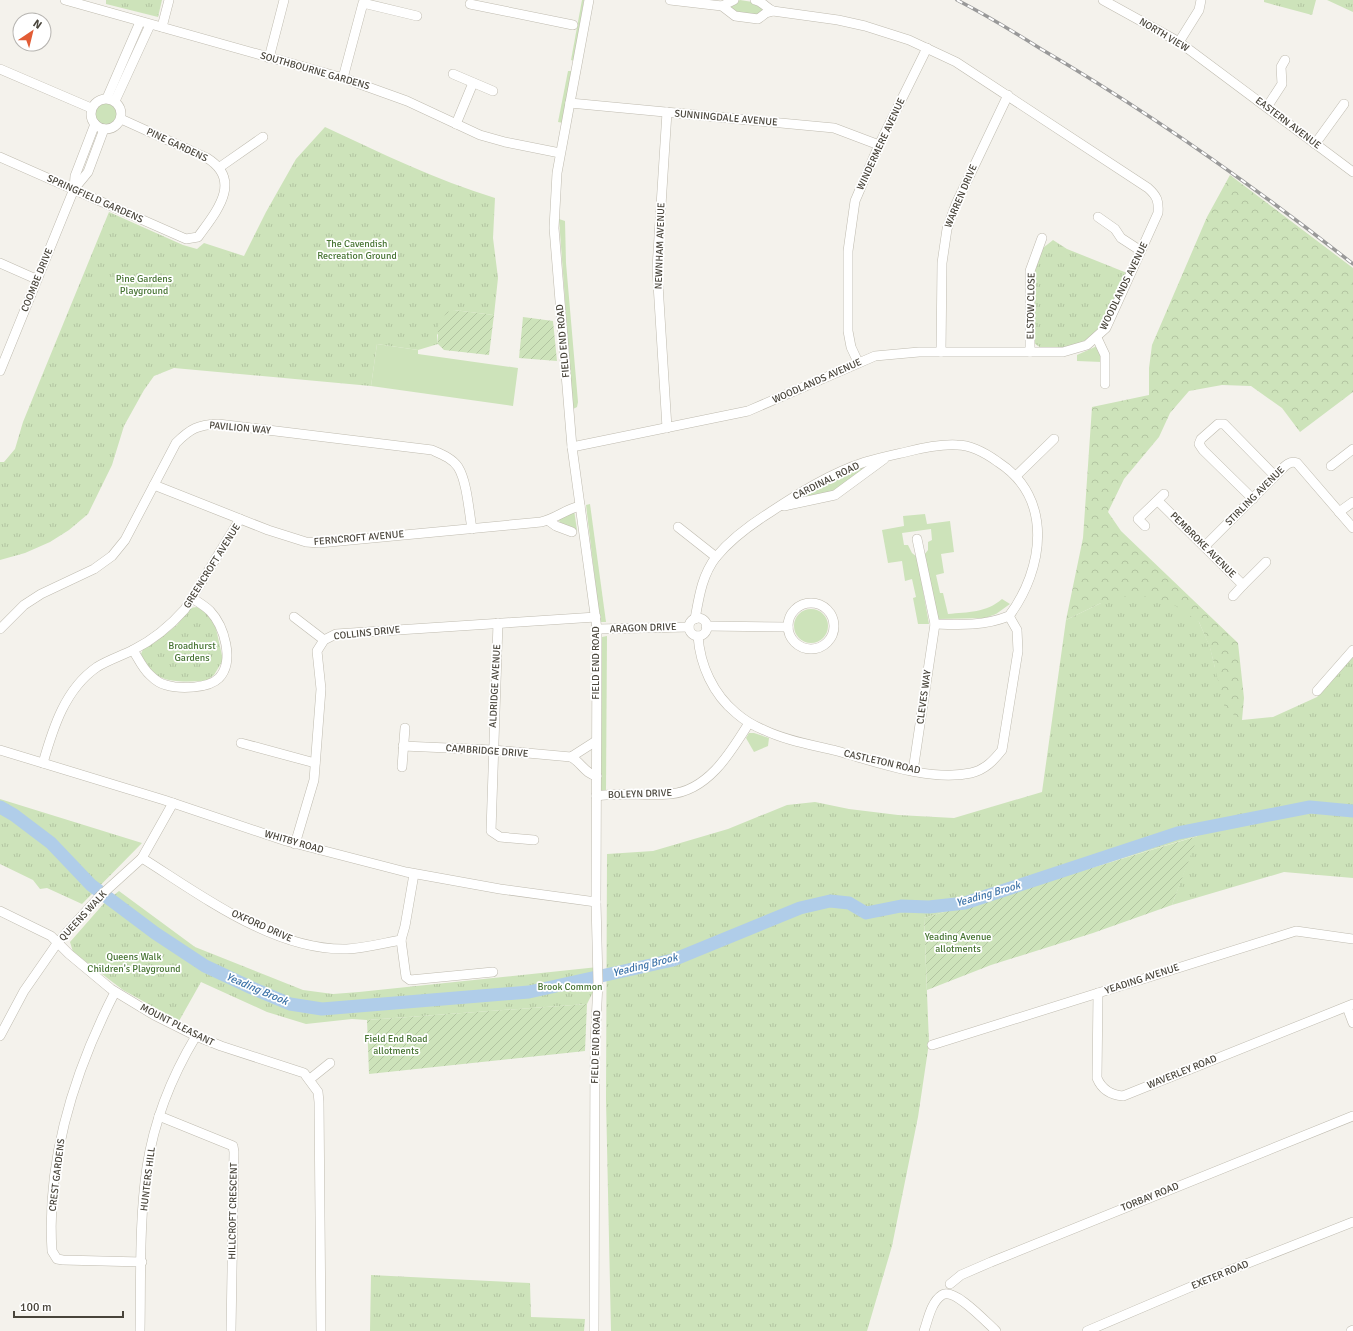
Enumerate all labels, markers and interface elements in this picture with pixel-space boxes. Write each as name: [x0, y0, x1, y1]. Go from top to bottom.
north arrow: [12, 12, 52, 52]
street label: NORTH VIEW: [1137, 15, 1191, 55]
text: N: [31, 17, 44, 32]
street label: SOUTHBOURNE GARDENS: [259, 50, 372, 93]
street label: EASTERN AVENUE: [1253, 94, 1323, 152]
street label: WINDERMERE AVENUE: [854, 96, 908, 192]
street label: SUNNINGDALE AVENUE: [674, 108, 778, 129]
street label: PINE GARDENS: [144, 126, 210, 165]
street label: WARREN DRIVE: [942, 162, 980, 230]
street label: SPRINGFIELD GARDENS: [45, 172, 145, 226]
street label: NEWNHAM AVENUE: [652, 202, 668, 290]
park label: The Cavendish Recreation Ground: [317, 238, 397, 262]
street label: WOODLANDS AVENUE: [1097, 240, 1151, 332]
street label: COOMBE DRIVE: [19, 246, 55, 314]
street label: ELSTOW CLOSE: [1024, 272, 1038, 339]
park label: Pine Gardens Playground: [116, 273, 173, 297]
street label: FIELD END ROAD: [554, 304, 572, 378]
street label: WOODLANDS AVENUE: [770, 356, 864, 406]
street label: PAVILION WAY: [209, 419, 271, 437]
street label: CARDINAL ROAD: [791, 460, 861, 502]
street label: STIRLING AVENUE: [1223, 464, 1287, 528]
street label: PEMBROKE AVENUE: [1168, 510, 1239, 581]
street label: GREENCROFT AVENUE: [181, 521, 243, 611]
street label: FERNCROFT AVENUE: [313, 528, 405, 548]
street label: ARAGON DRIVE: [609, 621, 677, 635]
street label: COLLINS DRIVE: [333, 623, 401, 642]
street label: FIELD END ROAD: [590, 626, 602, 700]
park label: Broadhurst Gardens: [168, 640, 216, 664]
street label: ALDRIDGE AVENUE: [487, 644, 503, 728]
street label: CLEVES WAY: [914, 669, 934, 725]
street label: CAMBRIDGE DRIVE: [445, 742, 529, 760]
street label: CASTLETON ROAD: [843, 747, 921, 777]
street label: BOLEYN DRIVE: [608, 787, 673, 801]
street label: WHITBY ROAD: [263, 828, 325, 856]
water label: Yeading Brook: [954, 878, 1023, 909]
street label: QUEENS WALK: [57, 888, 109, 944]
street label: OXFORD DRIVE: [230, 907, 295, 945]
park label: Yeading Avenue allotments: [925, 931, 991, 955]
water label: Yeading Brook: [611, 950, 680, 979]
park label: Queens Walk Children's Playground: [87, 951, 181, 975]
street label: YEADING AVENUE: [1103, 961, 1181, 997]
water label: Yeading Brook: [224, 970, 291, 1008]
park label: Brook Common: [538, 981, 602, 993]
street label: MOUNT PLEASANT: [138, 1001, 216, 1049]
street label: FIELD END ROAD: [589, 1010, 603, 1084]
park label: Field End Road allotments: [364, 1033, 428, 1057]
street label: WAVERLEY ROAD: [1145, 1053, 1219, 1091]
street label: CREST GARDENS: [47, 1138, 67, 1212]
street label: HUNTERS HILL: [138, 1146, 158, 1212]
street label: HILLCROFT CRESCENT: [226, 1162, 240, 1260]
street label: TORBAY ROAD: [1119, 1180, 1181, 1214]
street label: EXETER ROAD: [1190, 1258, 1250, 1292]
scale bar: [14, 1293, 123, 1319]
text: 100 m: [20, 1300, 52, 1315]

